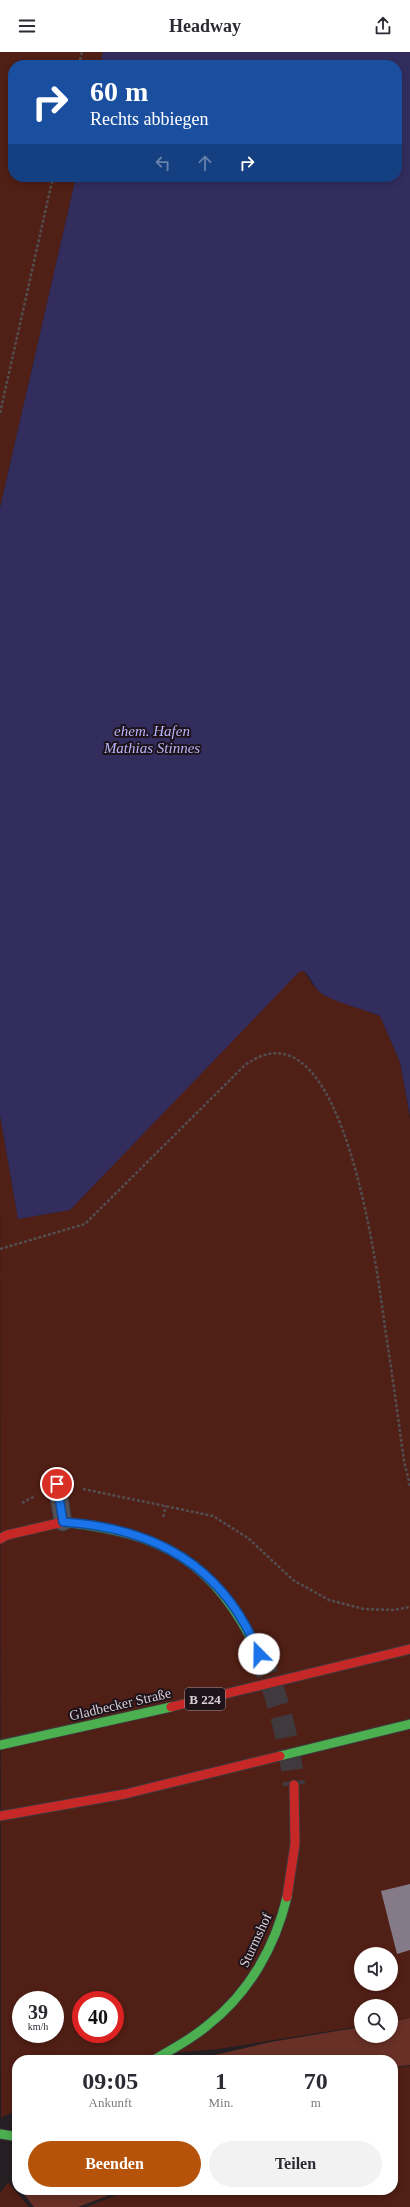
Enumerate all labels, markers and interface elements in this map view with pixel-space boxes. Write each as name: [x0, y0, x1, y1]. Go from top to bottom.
icon: menu: [16, 15, 38, 37]
icon: share: [372, 15, 394, 37]
text: Headway: [169, 16, 241, 36]
icon: right: [24, 76, 76, 128]
text: 60 m: [90, 76, 148, 107]
text: Rechts abbiegen: [90, 109, 208, 129]
icon: left: [152, 152, 174, 174]
icon: ahead: [194, 152, 216, 174]
icon: right: [236, 152, 258, 174]
water label: ehem. Hafen Mathias Stinnes: [103, 723, 200, 756]
pin: [40, 1467, 74, 1501]
icon: arrive: [46, 1473, 68, 1495]
position arrow: [238, 1633, 280, 1675]
street label: Gladbecker Straße: [68, 1686, 172, 1723]
road number: B 224: [185, 1688, 225, 1710]
street label: Sturmshof: [236, 1910, 275, 1970]
map controls: [354, 1947, 398, 2043]
button: sound: [354, 1947, 398, 1991]
speed limit sign: 40: [72, 1991, 124, 2043]
button: search: [354, 1999, 398, 2043]
text: 39: [28, 2001, 48, 2023]
text: km/h: [28, 2021, 48, 2032]
text: 09:05: [82, 2068, 138, 2094]
text: 1: [215, 2068, 227, 2094]
text: 70: [304, 2068, 328, 2094]
text: Ankunft: [89, 2095, 132, 2110]
text: Min.: [209, 2095, 233, 2110]
text: m: [311, 2095, 321, 2110]
button: Beenden: [28, 2141, 201, 2187]
button: Teilen: [209, 2141, 382, 2187]

